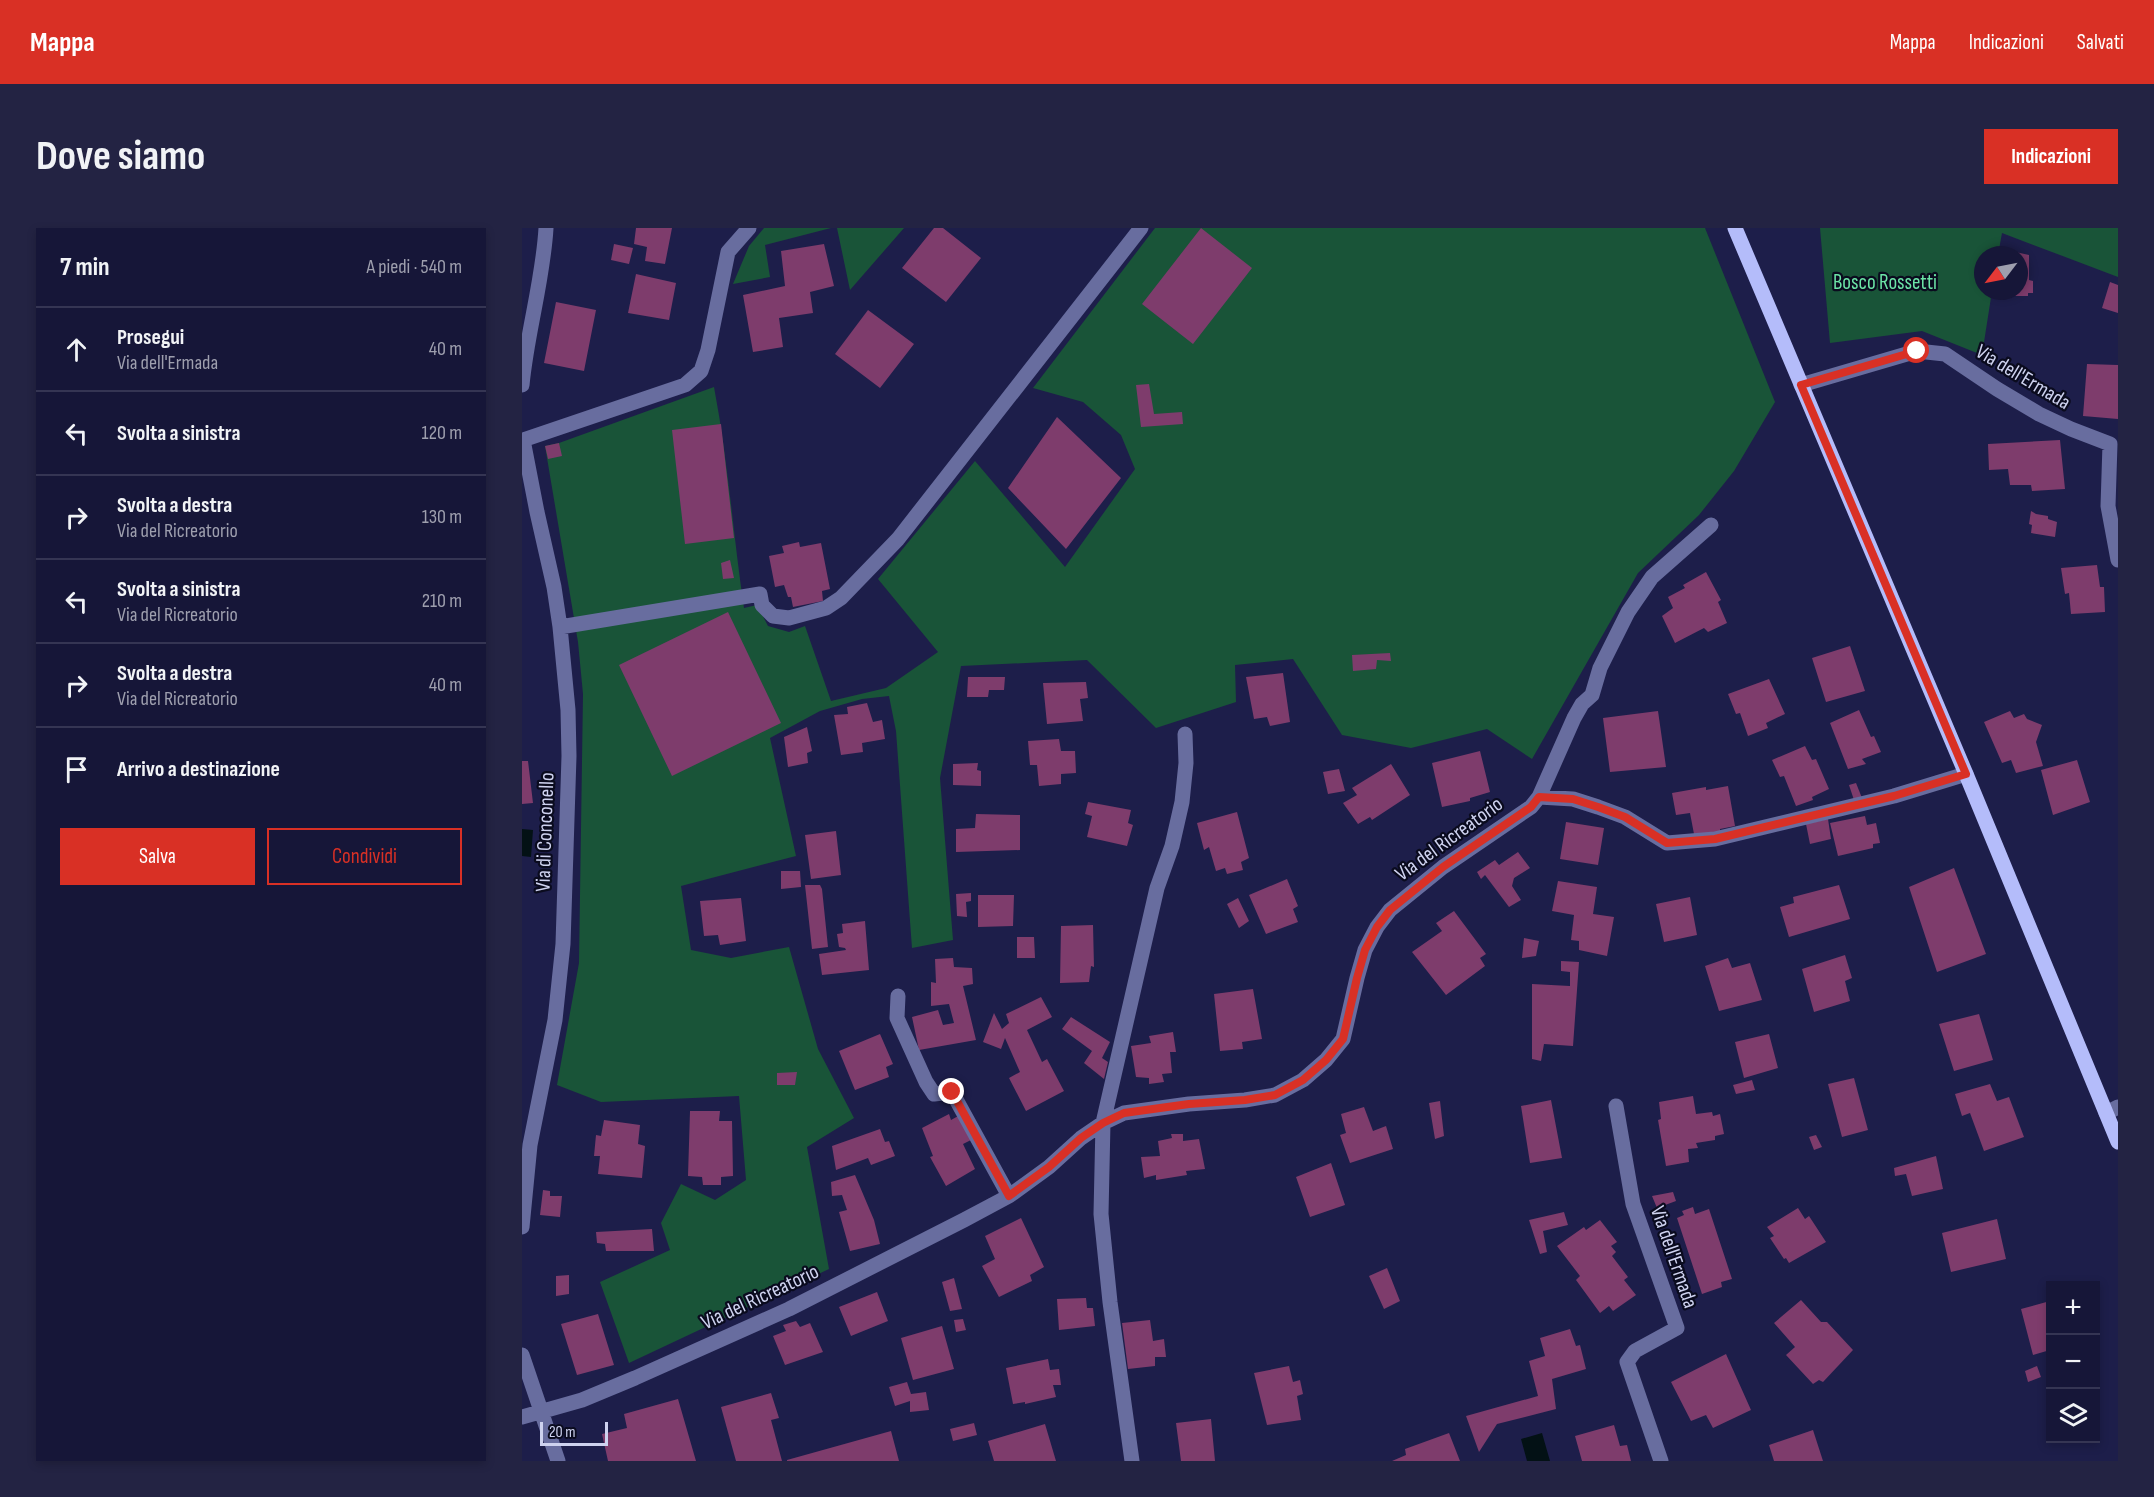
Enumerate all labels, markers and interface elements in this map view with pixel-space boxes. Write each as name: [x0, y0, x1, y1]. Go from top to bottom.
text: Mappa: [30, 26, 95, 59]
text: Mappa: [1890, 30, 1936, 55]
text: Indicazioni: [1969, 30, 2044, 55]
text: Salvati: [2077, 30, 2124, 55]
button: Indicazioni: [1984, 129, 2118, 184]
text: Dove siamo: [36, 131, 205, 182]
north arrow: [1974, 246, 2028, 300]
text: 7 min: [60, 252, 109, 283]
text: A piedi · 540 m: [366, 255, 462, 279]
park label: Bosco Rossetti: [1833, 270, 1937, 295]
text: Prosegui: [117, 324, 184, 351]
icon: ahead: [60, 333, 93, 366]
text: 40 m: [429, 337, 462, 361]
route start: [1903, 337, 1929, 363]
street label: Via dell'Ermada: [1971, 339, 2075, 415]
text: Via dell'Ermada: [117, 351, 218, 375]
icon: left: [60, 417, 93, 450]
text: Svolta a sinistra: [117, 420, 240, 447]
text: 120 m: [422, 421, 462, 445]
text: Svolta a destra: [117, 492, 232, 519]
icon: right: [60, 501, 93, 534]
text: 130 m: [422, 505, 462, 529]
text: Via del Ricreatorio: [117, 519, 238, 543]
text: Svolta a sinistra: [117, 576, 240, 603]
icon: left: [60, 585, 93, 618]
text: 210 m: [422, 589, 462, 613]
text: Via del Ricreatorio: [117, 603, 238, 627]
text: Svolta a destra: [117, 660, 232, 687]
icon: right: [60, 669, 93, 702]
text: 40 m: [429, 673, 462, 697]
text: Via del Ricreatorio: [117, 687, 238, 711]
icon: arrive: [60, 753, 93, 786]
text: Arrivo a destinazione: [117, 756, 280, 783]
street label: Via di Conconello: [530, 772, 560, 892]
street label: Via del Ricreatorio: [1390, 792, 1508, 886]
button: Salva: [60, 828, 255, 885]
button: Condividi: [267, 828, 462, 885]
route end: [938, 1078, 964, 1104]
street label: Via dell'Ermada: [1645, 1203, 1703, 1311]
street label: Via del Ricreatorio: [697, 1259, 823, 1335]
map controls: [2046, 1281, 2100, 1443]
button: +: [2046, 1281, 2100, 1335]
button: −: [2046, 1335, 2100, 1389]
button: layers: [2046, 1389, 2100, 1443]
scale bar: [540, 1419, 608, 1446]
text: 20 m: [549, 1423, 576, 1442]

